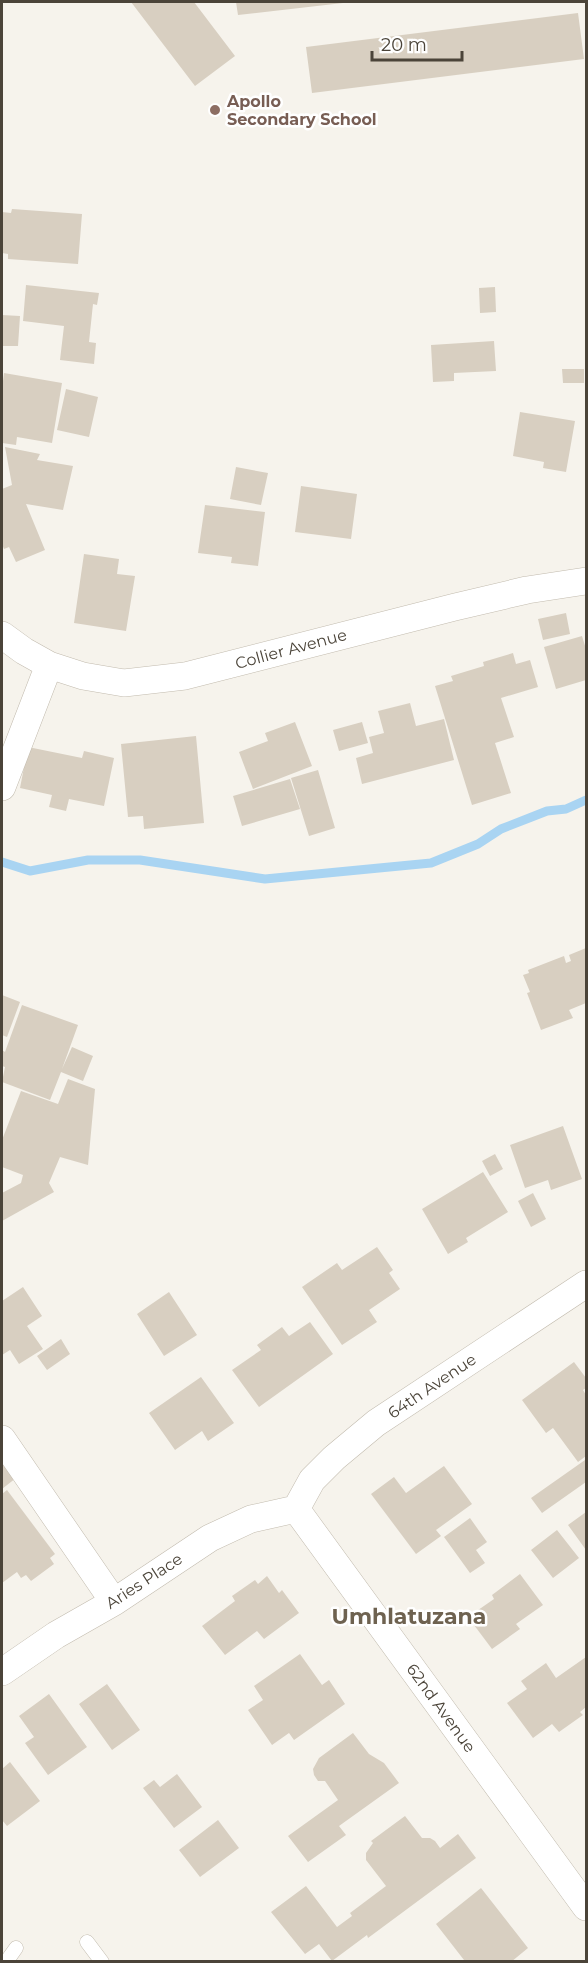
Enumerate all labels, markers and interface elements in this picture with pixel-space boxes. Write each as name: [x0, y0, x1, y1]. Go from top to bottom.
scale bar: [372, 24, 462, 62]
text: 20 m: [381, 34, 427, 56]
place label: Apollo Secondary School: [226, 92, 377, 129]
marker: Apollo Secondary School: [208, 103, 222, 117]
street label: Collier Avenue: [233, 625, 349, 673]
street label: 64th Avenue: [384, 1350, 480, 1422]
street label: Aries Place: [102, 1549, 186, 1613]
district label: Umhlatuzana: [332, 1603, 486, 1630]
street label: 62nd Avenue: [402, 1660, 480, 1756]

